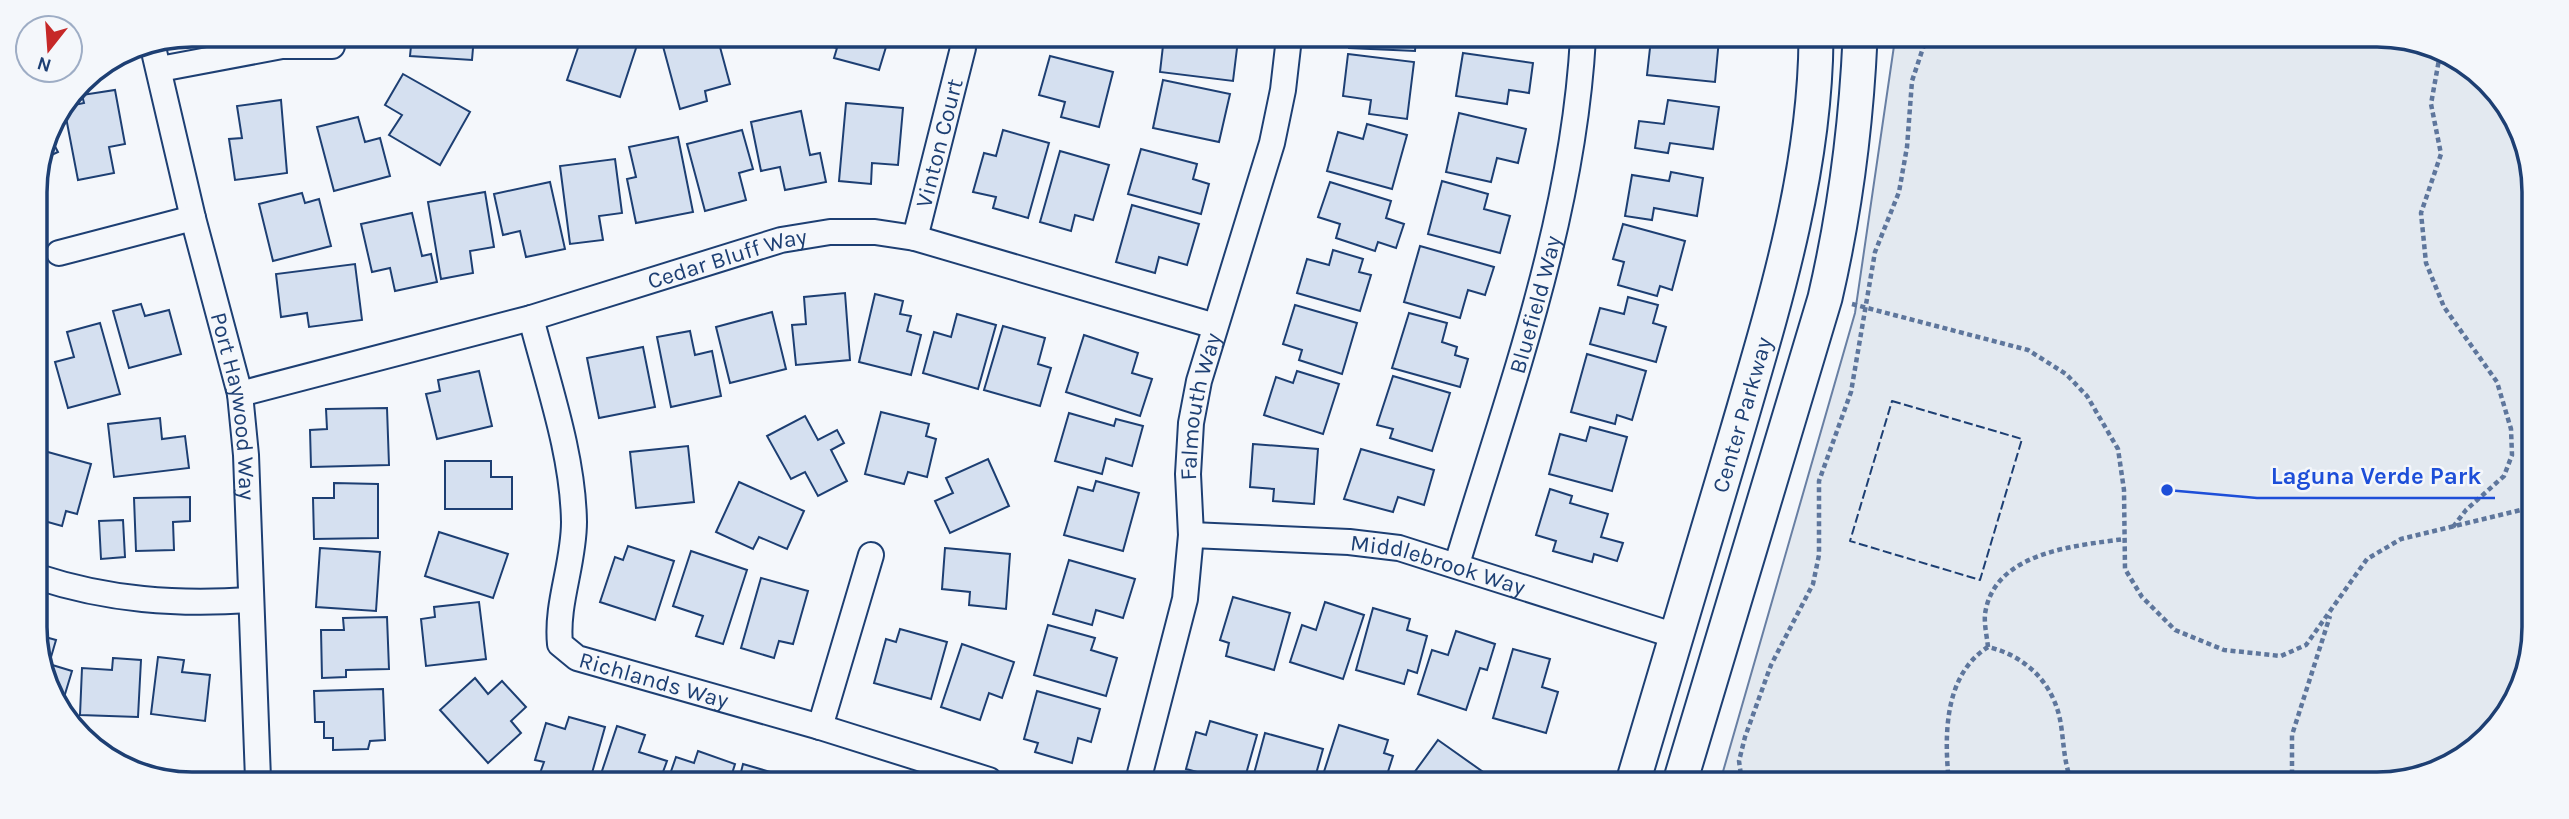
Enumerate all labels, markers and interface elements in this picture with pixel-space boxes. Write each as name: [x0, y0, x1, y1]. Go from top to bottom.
north arrow: [14, 14, 84, 84]
text: N: [35, 52, 54, 77]
street label: Vinton Court: [910, 76, 969, 210]
street label: Cedar Bluff Way: [644, 223, 809, 295]
street label: Bluefield Way: [1504, 233, 1567, 377]
street label: Port Haywood Way: [205, 309, 261, 501]
street label: Falmouth Way: [1175, 329, 1227, 481]
street label: Center Parkway: [1707, 334, 1778, 496]
callout: Laguna Verde Park: [2257, 453, 2495, 498]
text: Laguna Verde Park: [2271, 462, 2481, 490]
street label: Middlebrook Way: [1349, 529, 1529, 601]
street label: Richlands Way: [576, 646, 732, 714]

